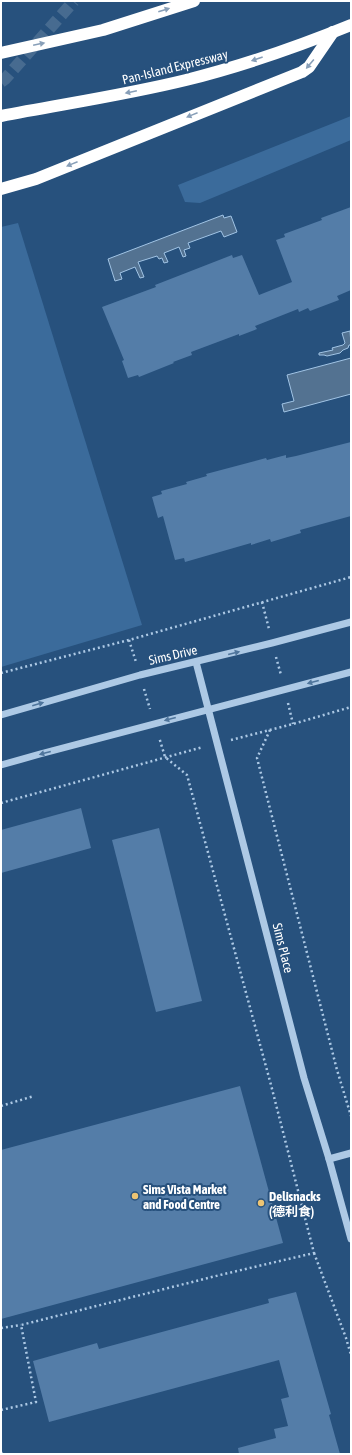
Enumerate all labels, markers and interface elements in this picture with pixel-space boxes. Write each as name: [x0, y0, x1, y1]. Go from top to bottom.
one-way arrow: [159, 7, 171, 13]
one-way arrow: [33, 41, 45, 47]
street label: Pan-Island Expressway: [121, 46, 230, 87]
one-way arrow: [250, 57, 262, 63]
one-way arrow: [306, 58, 315, 69]
one-way arrow: [125, 89, 137, 95]
one-way arrow: [186, 113, 198, 119]
one-way arrow: [65, 162, 77, 168]
street label: Sims Drive: [147, 642, 199, 668]
one-way arrow: [228, 649, 240, 655]
one-way arrow: [307, 679, 319, 685]
one-way arrow: [32, 701, 45, 707]
one-way arrow: [164, 716, 176, 722]
one-way arrow: [38, 750, 50, 756]
street label: Sims Place: [270, 922, 296, 975]
place label: Sims Vista Market and Food Centre: [143, 1182, 227, 1212]
place label: Delisnacks (德利食): [269, 1189, 321, 1219]
marker: Sims Vista Market and Food Centre: [130, 1191, 140, 1201]
marker: Delisnacks (德利食): [256, 1198, 266, 1208]

